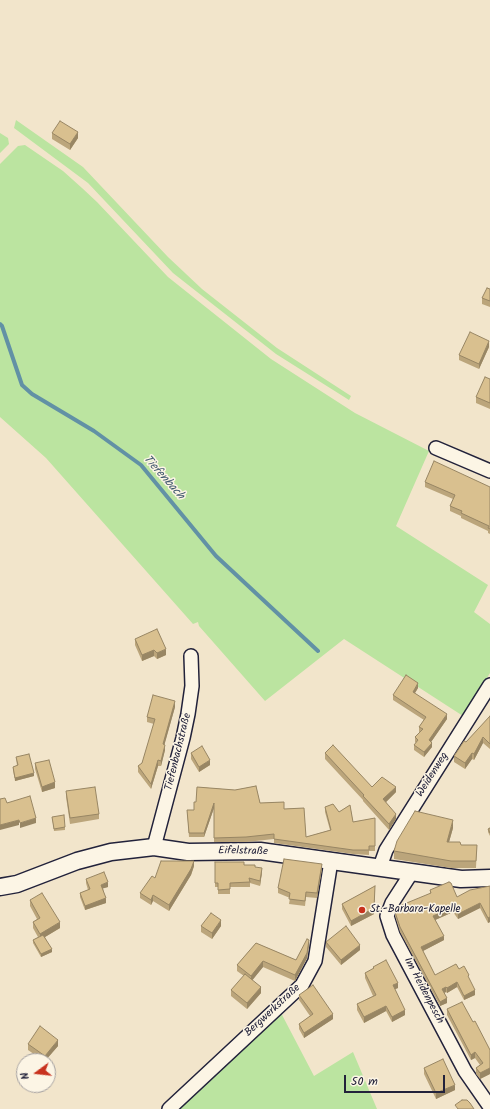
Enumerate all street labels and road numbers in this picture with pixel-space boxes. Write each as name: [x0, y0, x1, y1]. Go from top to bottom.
street label: Tiefenbachstraße: [163, 712, 195, 792]
street label: Weidenweg: [414, 750, 452, 800]
street label: Eifelstraße: [218, 845, 268, 859]
street label: Im Heidenpesch: [400, 955, 446, 1027]
street label: Bergwerkstraße: [242, 982, 304, 1040]

